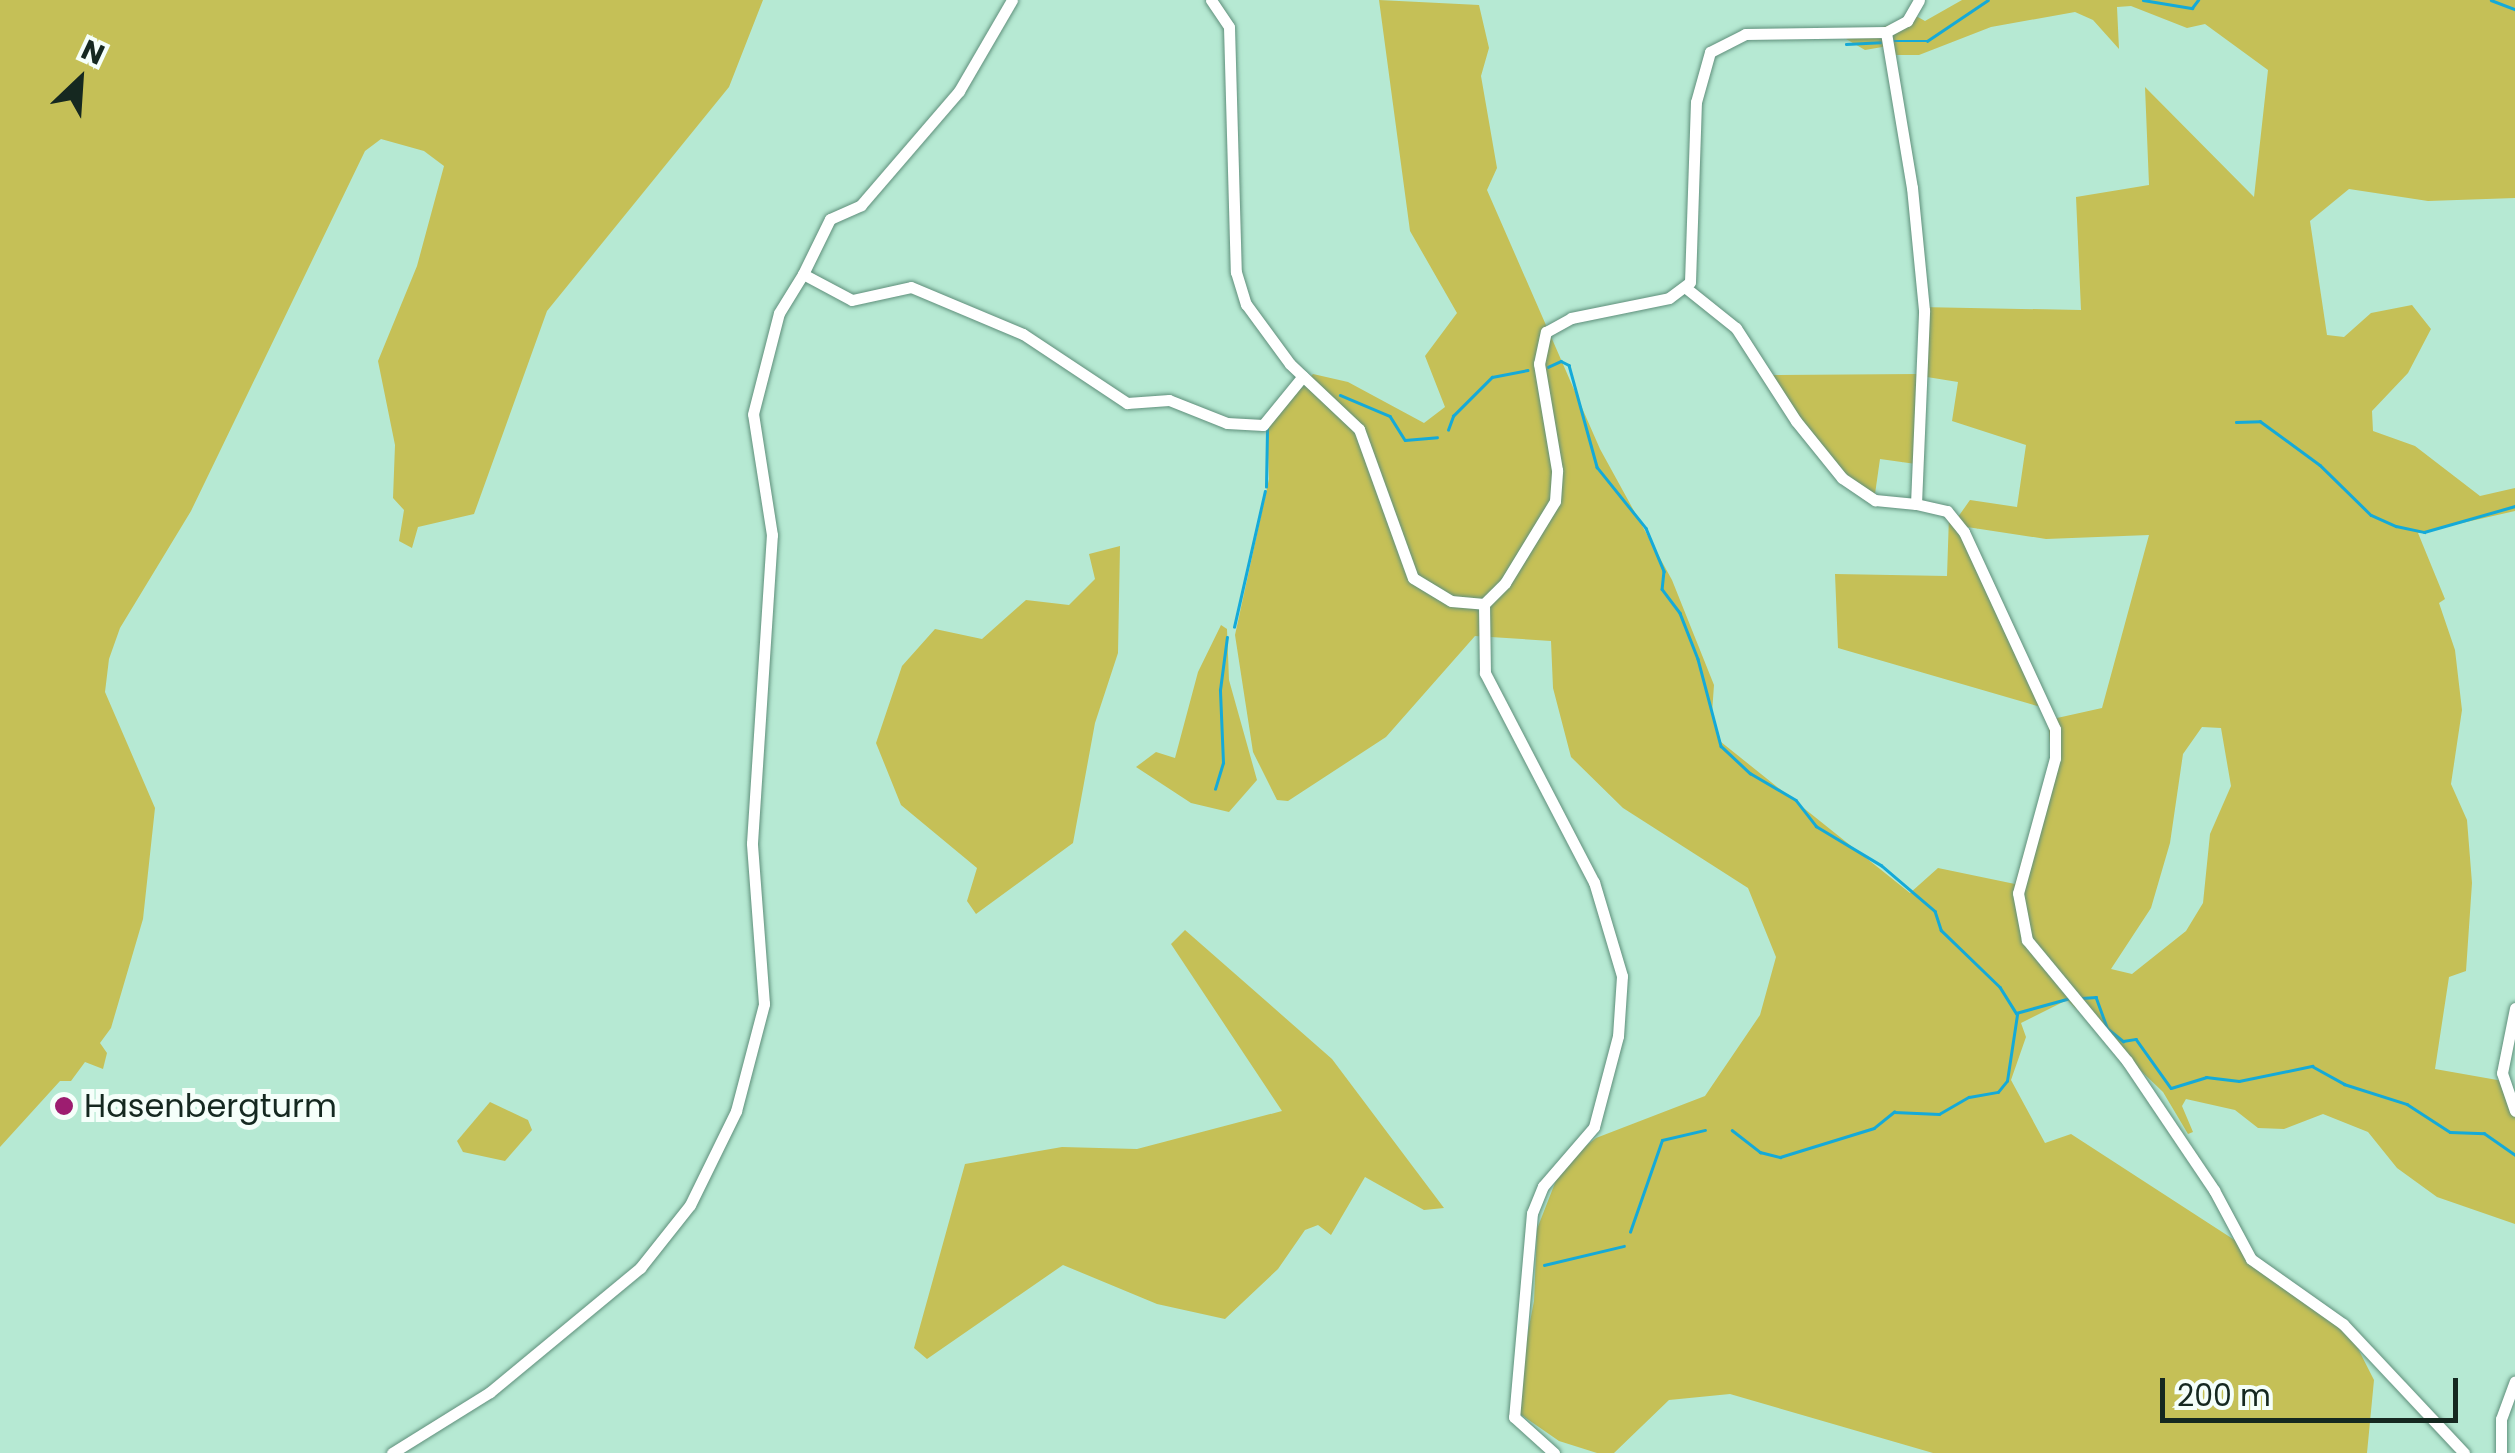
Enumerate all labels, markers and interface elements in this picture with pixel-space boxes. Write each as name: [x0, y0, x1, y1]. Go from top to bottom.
north arrow: [30, 30, 130, 130]
text: N: [75, 30, 111, 74]
place label: Hasenbergturm: [84, 1087, 337, 1125]
marker: Hasenbergturm: [53, 1095, 75, 1117]
scale bar: [2165, 1358, 2462, 1420]
text: 200 m: [2177, 1374, 2271, 1417]

